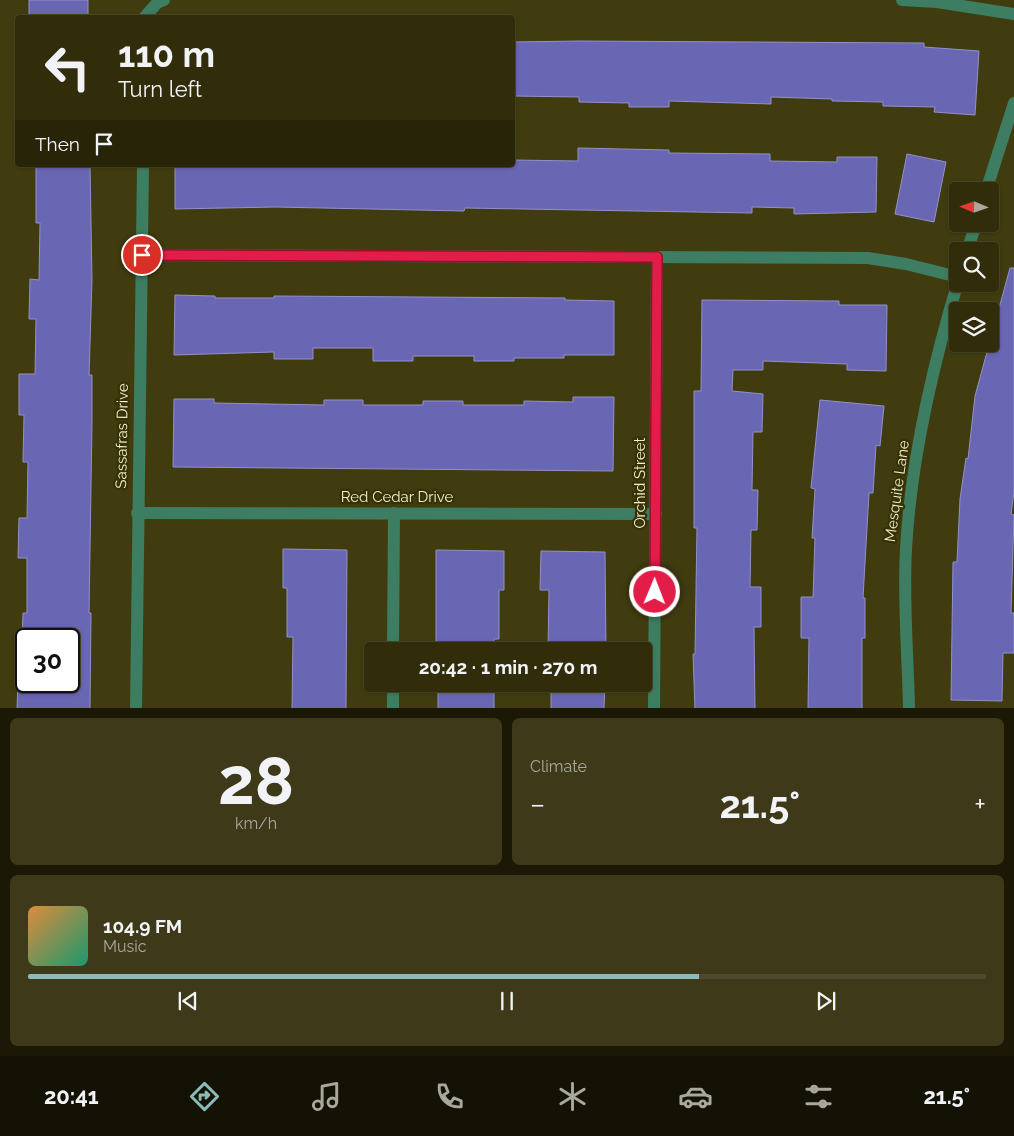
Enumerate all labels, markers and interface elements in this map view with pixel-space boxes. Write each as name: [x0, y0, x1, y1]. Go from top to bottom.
text: 110 m: [118, 34, 215, 75]
icon: left: [35, 35, 100, 100]
text: Turn left: [118, 76, 202, 102]
icon: arrive: [90, 130, 118, 158]
text: Then: [35, 133, 80, 155]
north arrow: [949, 182, 999, 232]
map controls: [949, 182, 999, 352]
pin: [121, 234, 163, 276]
icon: arrive: [128, 241, 156, 269]
button: search: [949, 242, 999, 292]
button: layers: [949, 302, 999, 352]
street label: Sassafras Drive: [112, 383, 132, 489]
street label: Orchid Street: [631, 437, 649, 529]
street label: Mesquite Lane: [881, 439, 913, 543]
street label: Red Cedar Drive: [341, 488, 454, 506]
position arrow: [628, 565, 680, 617]
speed limit sign: 30: [15, 628, 80, 693]
text: 20:42 · 1 min · 270 m: [419, 656, 597, 678]
text: 28: [218, 743, 294, 819]
text: Climate: [530, 757, 587, 776]
text: 21.5°: [719, 782, 800, 827]
text: −: [530, 788, 545, 821]
text: +: [974, 788, 986, 821]
text: km/h: [235, 814, 277, 833]
text: 104.9 FM: [103, 915, 182, 937]
text: Music: [103, 937, 147, 956]
icon: previous: [174, 987, 202, 1015]
icon: pause: [493, 987, 521, 1015]
icon: next: [812, 987, 840, 1015]
icon: directions: [187, 1079, 222, 1114]
icon: music: [309, 1079, 344, 1114]
icon: phone: [432, 1079, 467, 1114]
icon: climate: [555, 1079, 590, 1114]
icon: car: [678, 1079, 713, 1114]
icon: filters: [801, 1079, 836, 1114]
text: 20:41: [44, 1083, 99, 1109]
text: 21.5°: [923, 1083, 970, 1109]

